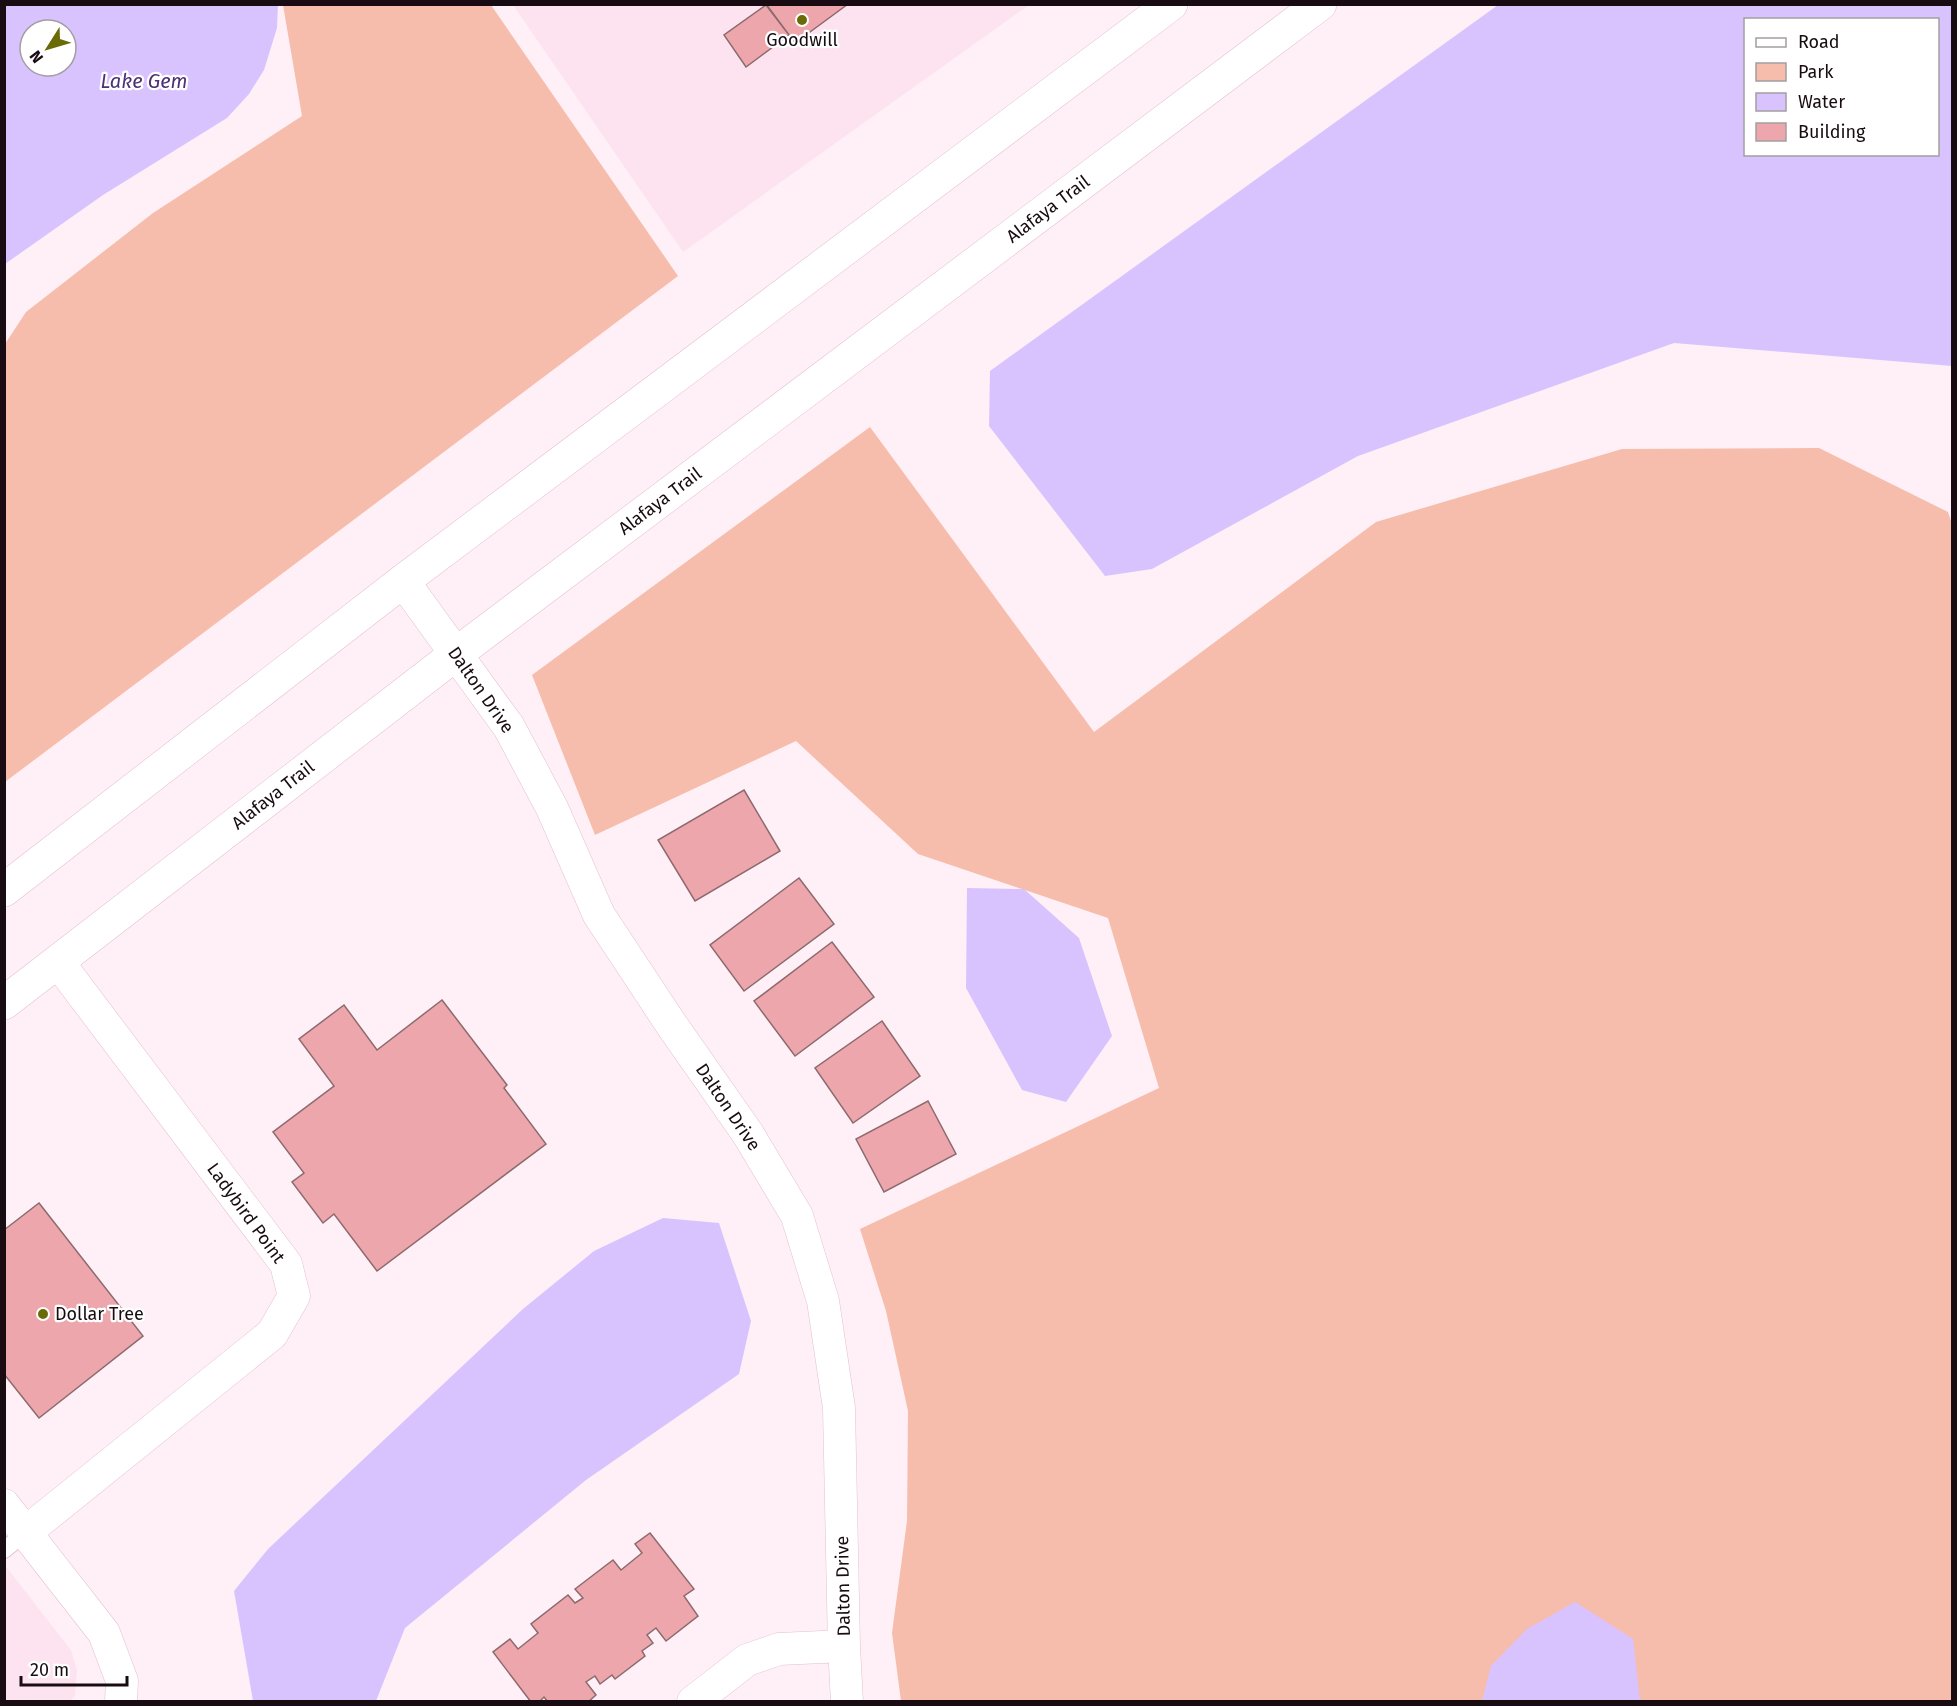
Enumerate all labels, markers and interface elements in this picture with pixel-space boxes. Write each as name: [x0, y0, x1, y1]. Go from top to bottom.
marker: Goodwill: [795, 13, 809, 27]
north arrow: [18, 18, 78, 78]
legend: [1744, 18, 1939, 156]
place label: Goodwill: [766, 29, 838, 51]
text: Road: [1798, 31, 1840, 53]
text: N: [26, 47, 47, 67]
text: Park: [1798, 61, 1834, 83]
water label: Lake Gem: [101, 69, 187, 93]
text: Water: [1798, 91, 1845, 113]
text: Building: [1798, 121, 1866, 143]
street label: Alafaya Trail: [1002, 170, 1094, 248]
street label: Alafaya Trail: [614, 462, 706, 540]
street label: Dalton Drive: [443, 642, 519, 738]
street label: Alafaya Trail: [227, 756, 319, 834]
street label: Dalton Drive: [691, 1059, 765, 1155]
street label: Ladybird Point: [202, 1159, 290, 1268]
place label: Dollar Tree: [55, 1303, 144, 1325]
marker: Dollar Tree: [36, 1307, 50, 1321]
street label: Dalton Drive: [831, 1536, 855, 1636]
scale bar: [21, 1649, 128, 1687]
text: 20 m: [30, 1659, 69, 1681]

